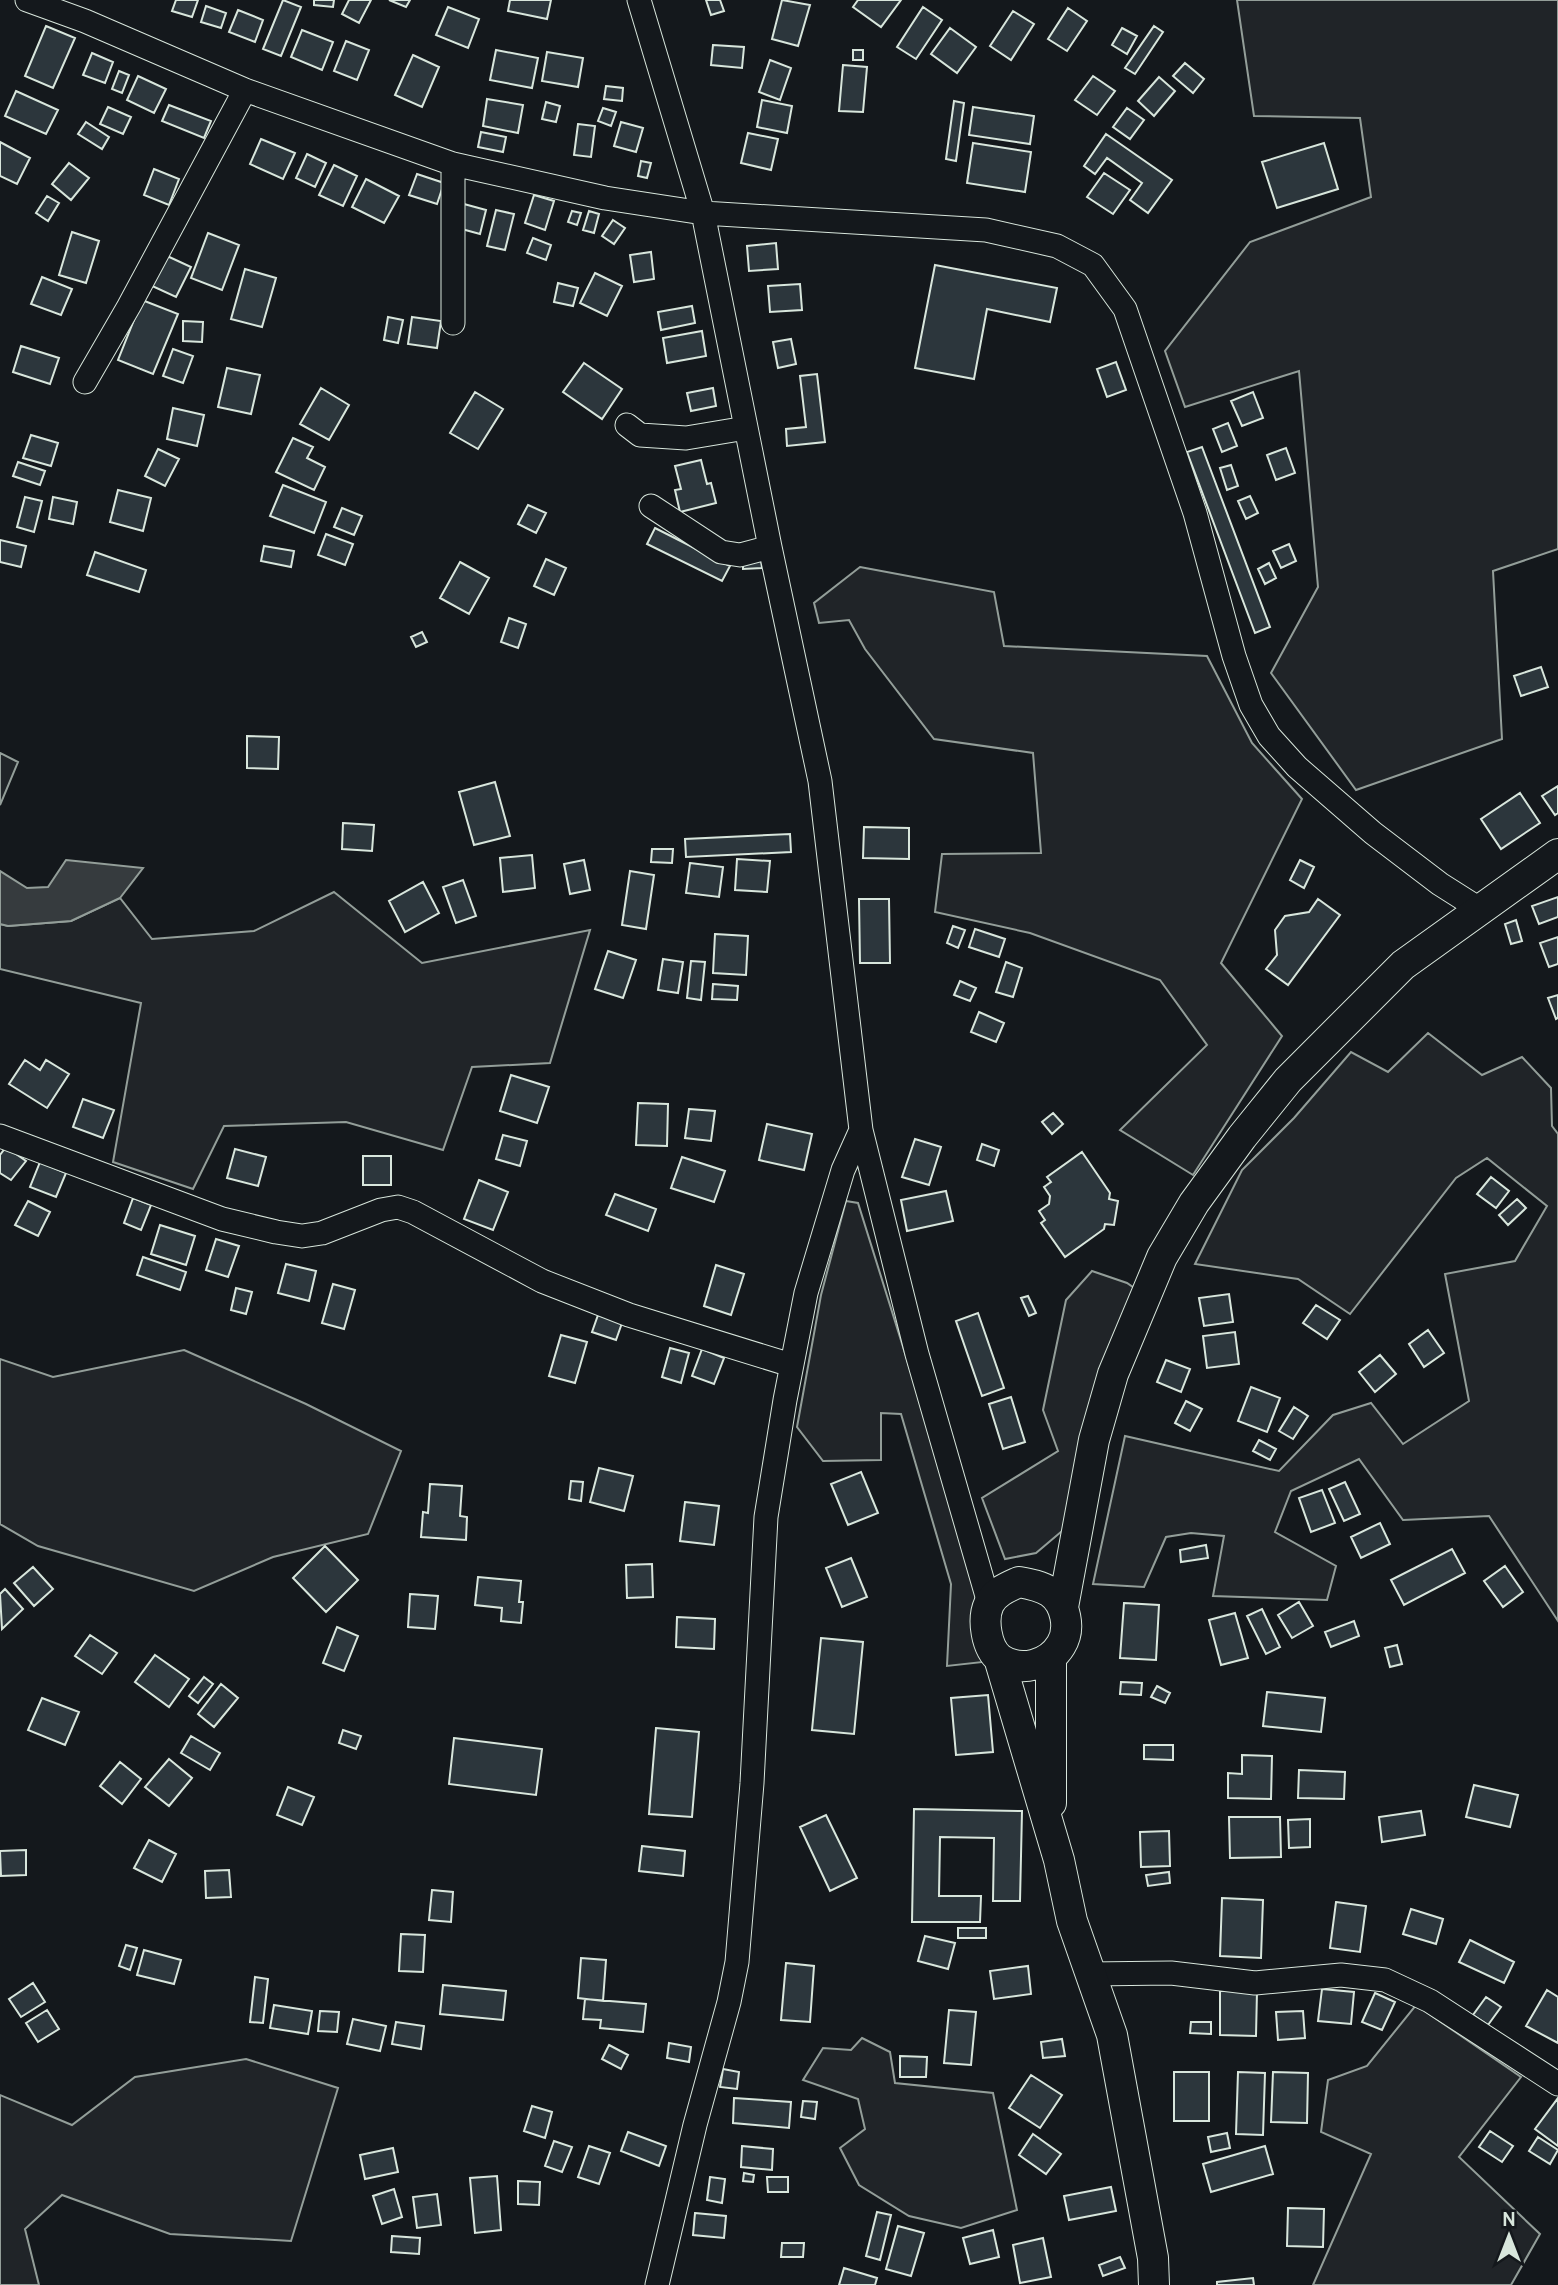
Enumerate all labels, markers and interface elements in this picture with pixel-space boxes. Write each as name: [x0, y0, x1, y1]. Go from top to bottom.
north arrow: [1474, 2201, 1544, 2271]
text: N: [1502, 2208, 1516, 2231]

